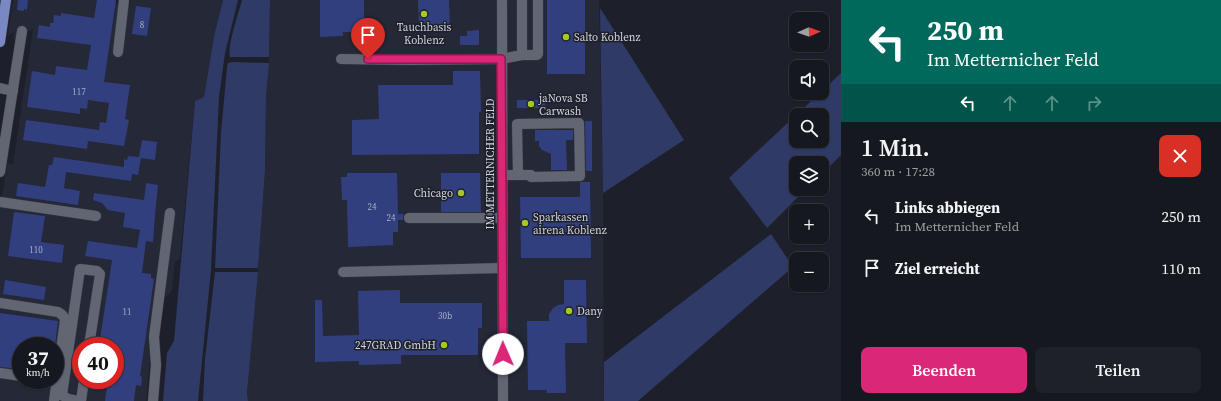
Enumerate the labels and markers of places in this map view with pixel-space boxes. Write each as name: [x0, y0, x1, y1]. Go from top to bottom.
marker: Tauchbasis Koblenz: [419, 9, 429, 19]
pin: [351, 18, 385, 59]
place label: Tauchbasis Koblenz: [397, 20, 452, 48]
place label: Salto Koblenz: [574, 30, 641, 45]
marker: Salto Koblenz: [561, 32, 571, 42]
place label: jaNova SB Carwash: [538, 91, 588, 119]
marker: jaNova SB Carwash: [526, 99, 536, 109]
place label: Chicago: [414, 186, 453, 201]
marker: Chicago: [456, 188, 466, 198]
place label: Sparkassen airena Koblenz: [533, 210, 607, 238]
marker: Sparkassen airena Koblenz: [520, 218, 530, 228]
place label: Dany: [577, 304, 603, 319]
marker: Dany: [564, 306, 574, 316]
place label: 247GRAD GmbH: [355, 338, 436, 353]
marker: 247GRAD GmbH: [439, 340, 449, 350]

